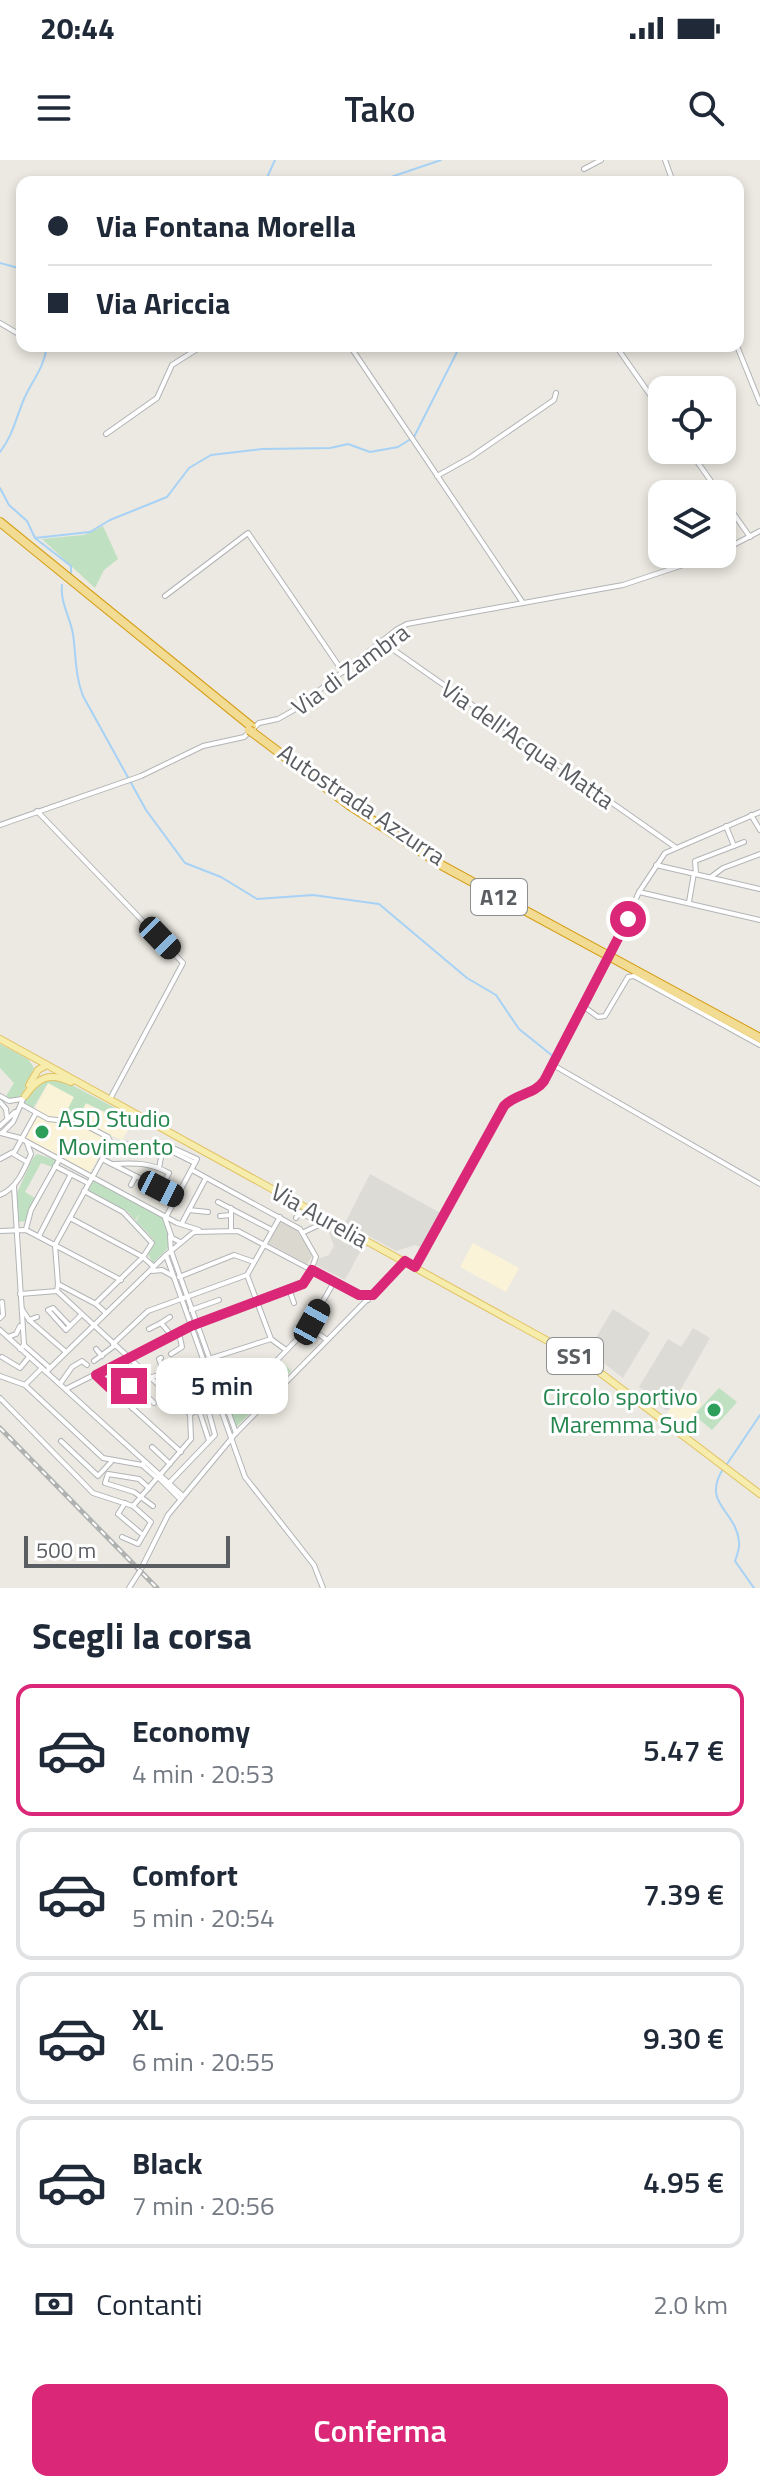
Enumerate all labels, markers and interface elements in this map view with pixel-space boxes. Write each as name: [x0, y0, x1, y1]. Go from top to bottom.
text: 20:44: [40, 5, 115, 51]
text: Tako: [345, 81, 416, 136]
icon: menu: [32, 86, 76, 130]
icon: search: [684, 86, 728, 130]
text: Via Fontana Morella: [96, 203, 356, 249]
text: Via Ariccia: [96, 280, 230, 326]
map controls: [648, 376, 736, 568]
button: locate: [648, 376, 736, 464]
button: layers: [648, 480, 736, 568]
street label: Via di Zambra: [284, 614, 416, 724]
street label: Via dell'Acqua Matta: [434, 671, 622, 817]
street label: Autostrada Azzurra: [271, 734, 453, 874]
road number: A12: [471, 879, 527, 915]
route start: [610, 901, 646, 937]
car: [135, 912, 185, 964]
place label: ASD Studio Movimento: [58, 1100, 173, 1164]
marker: ASD Studio Movimento: [33, 1123, 51, 1141]
car: [134, 1167, 188, 1211]
street label: Via Aurelia: [265, 1173, 375, 1257]
car: [290, 1295, 334, 1349]
road number: SS1: [547, 1338, 603, 1374]
callout: 5 min: [157, 1358, 289, 1414]
text: 5 min: [191, 1366, 253, 1405]
route end: [111, 1368, 147, 1404]
place label: Circolo sportivo Maremma Sud: [543, 1378, 698, 1442]
marker: Circolo sportivo Maremma Sud: [705, 1401, 723, 1419]
scale bar: [24, 1532, 230, 1568]
text: 500 m: [36, 1533, 96, 1567]
text: Scegli la corsa: [32, 1608, 252, 1663]
text: Economy: [132, 1708, 250, 1754]
icon: car: [36, 1714, 108, 1786]
text: 5.47 €: [643, 1727, 724, 1773]
text: 4 min · 20:53: [132, 1754, 275, 1793]
text: Comfort: [132, 1852, 238, 1898]
icon: car: [36, 1858, 108, 1930]
text: 7.39 €: [643, 1871, 724, 1917]
text: 5 min · 20:54: [132, 1898, 275, 1937]
text: XL: [132, 1996, 163, 2042]
icon: car: [36, 2002, 108, 2074]
text: 9.30 €: [643, 2015, 724, 2061]
text: 6 min · 20:55: [132, 2042, 275, 2081]
text: Black: [132, 2140, 203, 2186]
icon: car: [36, 2146, 108, 2218]
text: 4.95 €: [643, 2159, 724, 2205]
text: 7 min · 20:56: [132, 2186, 275, 2225]
text: Contanti: [96, 2281, 203, 2327]
icon: cash: [32, 2282, 76, 2326]
text: 2.0 km: [653, 2285, 728, 2324]
button: Conferma: [32, 2384, 728, 2476]

